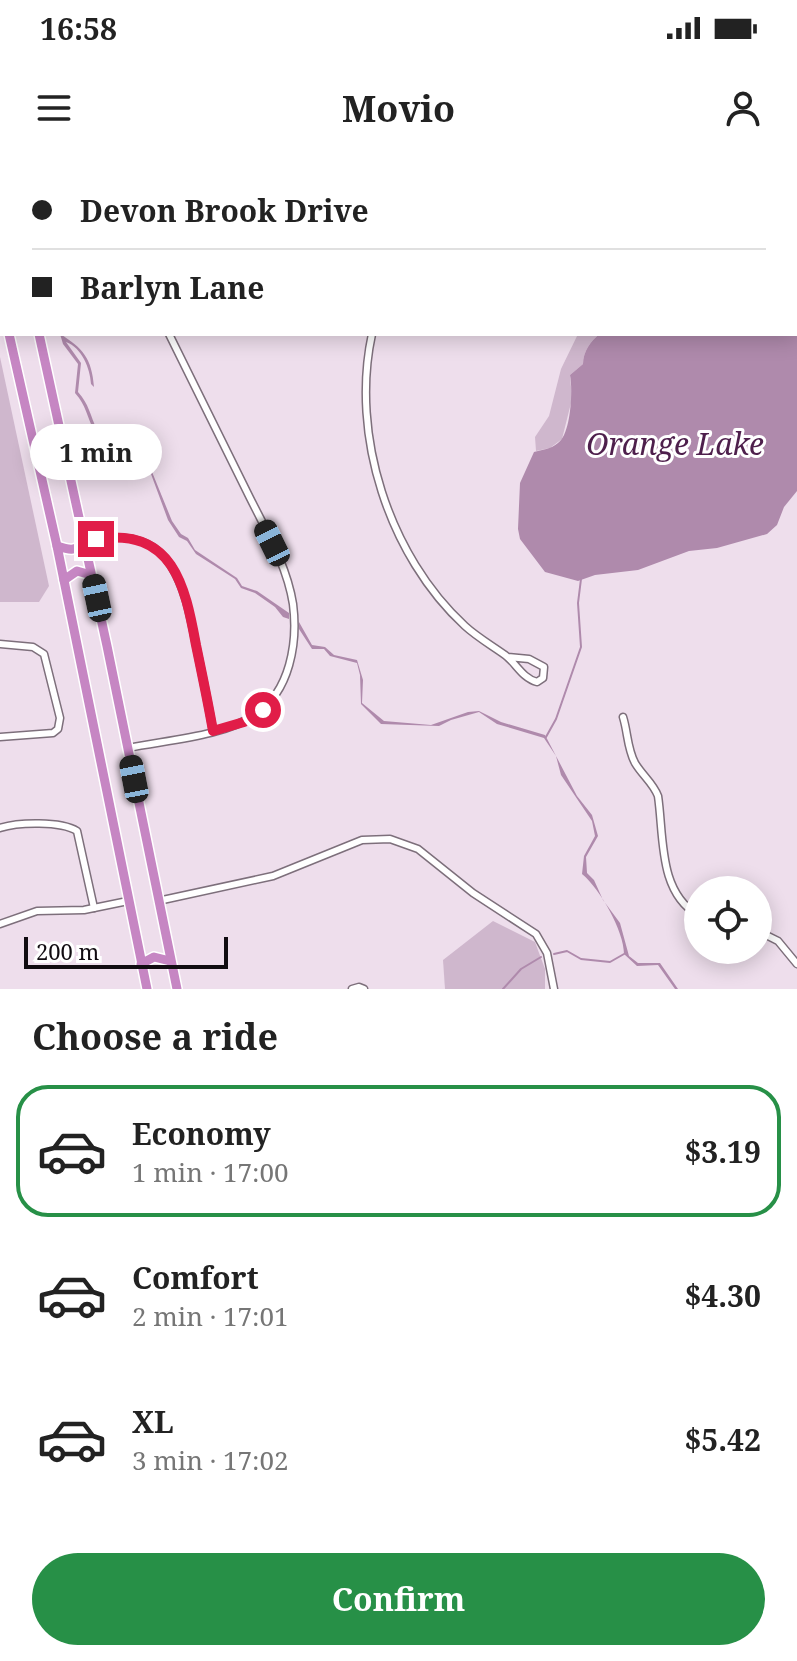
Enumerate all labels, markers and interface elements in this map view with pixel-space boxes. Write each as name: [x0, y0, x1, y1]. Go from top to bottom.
text: 16:58: [40, 8, 117, 49]
text: Movio: [342, 84, 455, 133]
icon: menu: [32, 86, 76, 130]
icon: person: [721, 86, 765, 130]
text: Devon Brook Drive: [80, 190, 369, 231]
text: Barlyn Lane: [80, 267, 264, 308]
callout: 1 min: [30, 423, 162, 479]
water label: Orange Lake: [586, 423, 764, 464]
text: 1 min: [59, 434, 133, 470]
car: [251, 516, 293, 570]
route end: [78, 521, 114, 557]
car: [80, 572, 114, 624]
route start: [245, 692, 281, 728]
car: [118, 753, 150, 805]
map controls: [684, 876, 772, 964]
button: locate: [684, 876, 772, 964]
scale bar: [24, 933, 228, 969]
text: 200 m: [36, 936, 99, 966]
text: Choose a ride: [32, 1012, 278, 1061]
text: Economy: [132, 1113, 271, 1154]
icon: car: [36, 1115, 108, 1187]
text: $3.19: [684, 1131, 761, 1172]
text: 1 min · 17:00: [132, 1154, 289, 1190]
text: Comfort: [132, 1257, 259, 1298]
icon: car: [36, 1259, 108, 1331]
text: $4.30: [684, 1275, 761, 1316]
text: 2 min · 17:01: [132, 1298, 289, 1334]
text: XL: [132, 1401, 174, 1442]
icon: car: [36, 1403, 108, 1475]
text: $5.42: [684, 1419, 761, 1460]
text: 3 min · 17:02: [132, 1442, 289, 1478]
button: Confirm: [32, 1553, 765, 1645]

